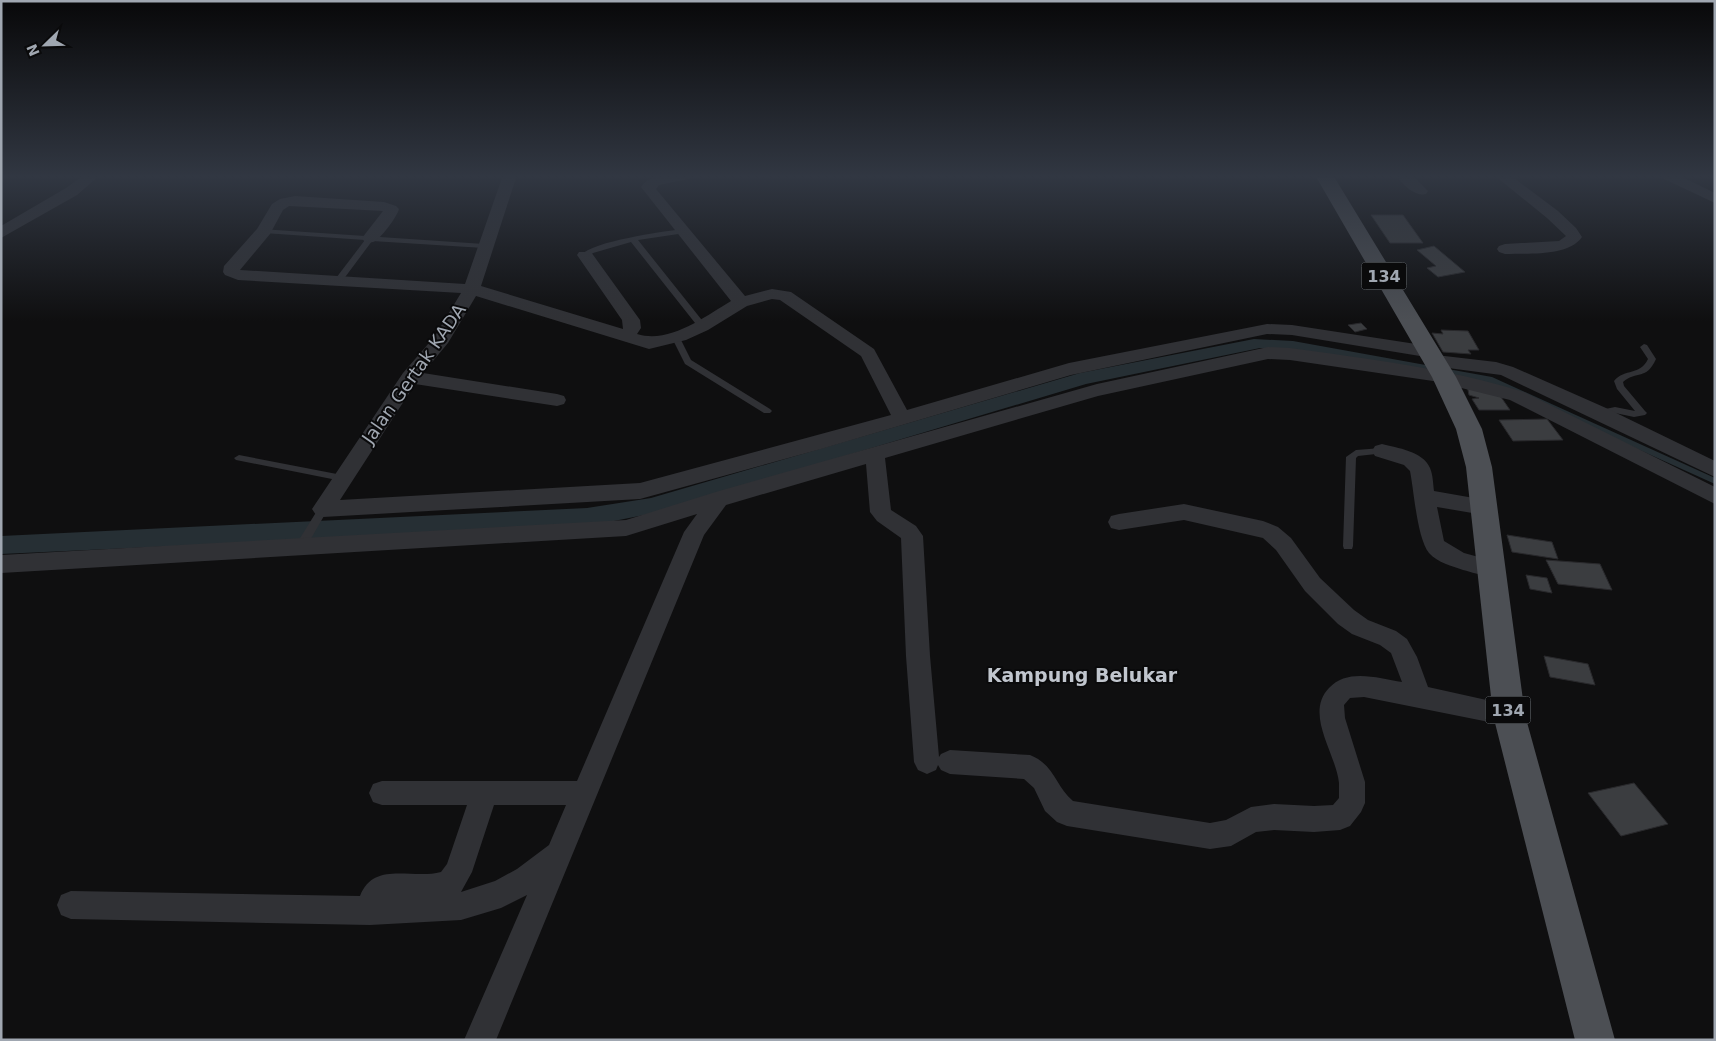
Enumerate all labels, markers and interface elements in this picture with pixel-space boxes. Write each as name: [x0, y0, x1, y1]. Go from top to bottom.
north arrow: [20, 20, 70, 70]
text: N: [23, 42, 43, 59]
road number: 134: [1362, 262, 1406, 290]
street label: Jalan Gertak KADA: [357, 299, 470, 448]
district label: Kampung Belukar: [987, 664, 1178, 686]
road number: 134: [1486, 696, 1530, 724]

